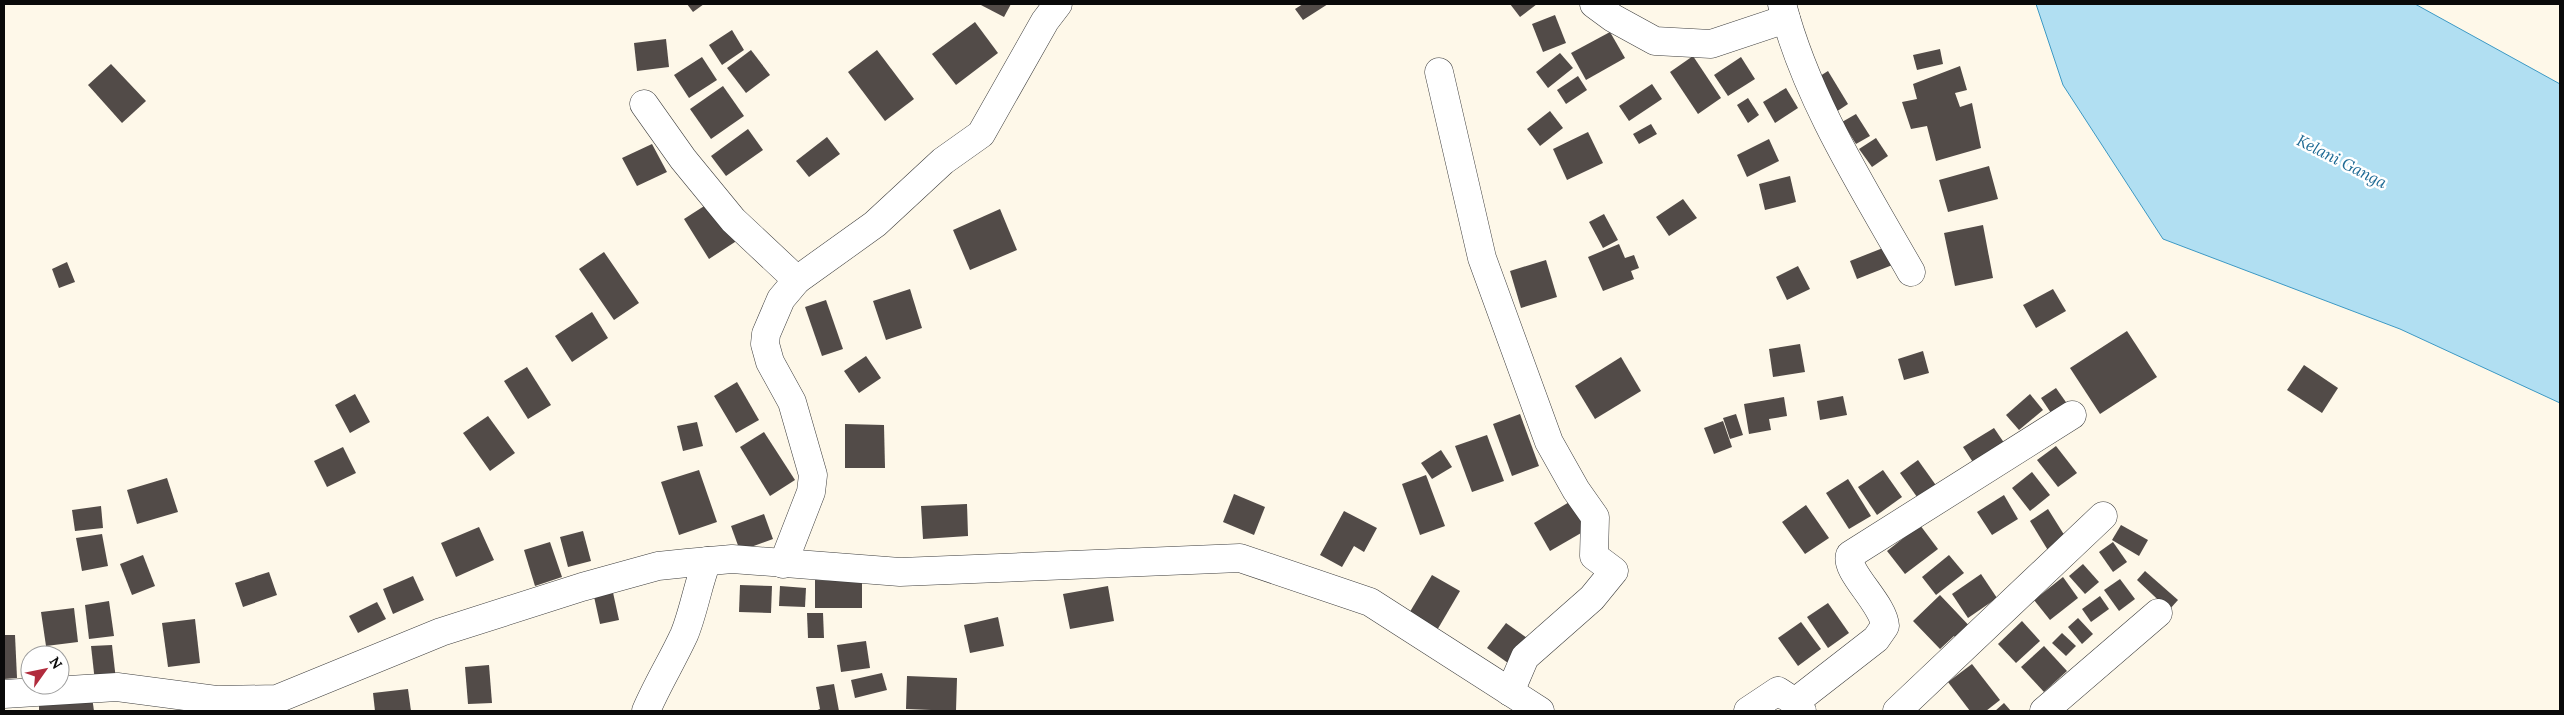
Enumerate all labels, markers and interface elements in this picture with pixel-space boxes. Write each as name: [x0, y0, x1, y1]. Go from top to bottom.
water label: Kelani Ganga: [2294, 130, 2390, 192]
north arrow: [20, 645, 70, 695]
text: N: [45, 653, 66, 673]

